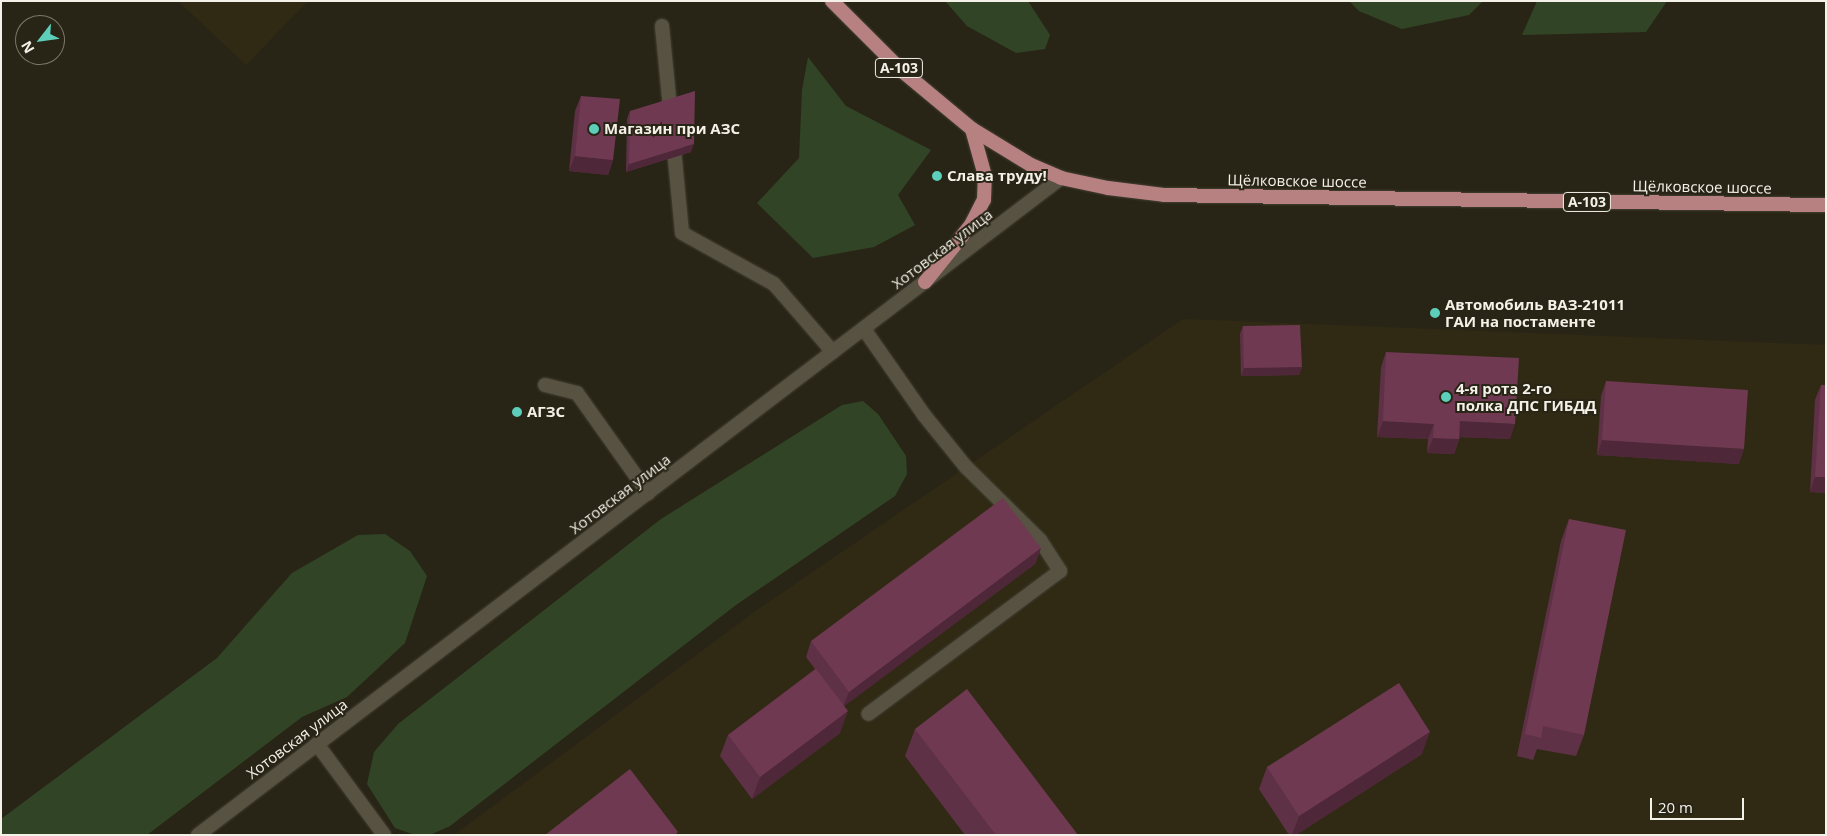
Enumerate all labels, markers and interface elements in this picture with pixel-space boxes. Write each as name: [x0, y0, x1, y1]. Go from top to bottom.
north arrow: [15, 15, 65, 65]
text: N: [16, 38, 39, 57]
road number: А-103: [874, 56, 924, 80]
place label: Магазин при АЗС: [604, 120, 740, 138]
marker: Магазин при АЗС: [588, 123, 600, 135]
place label: Слава труду!: [947, 167, 1047, 185]
marker: Слава труду!: [931, 170, 943, 182]
street label: Щёлковское шоссе: [1227, 171, 1367, 191]
street label: Щёлковское шоссе: [1632, 177, 1772, 197]
road number: А-103: [1562, 190, 1612, 213]
street label: Хотовская улица: [888, 205, 996, 293]
place label: Автомобиль ВАЗ-21011 ГАИ на постаменте: [1445, 295, 1625, 330]
marker: Автомобиль ВАЗ-21011 ГАИ на постаменте: [1429, 307, 1441, 319]
place label: 4-я рота 2-го полка ДПС ГИБДД: [1456, 379, 1596, 414]
marker: 4-я рота 2-го полка ДПС ГИБДД: [1440, 391, 1452, 403]
place label: АГЗС: [527, 403, 565, 421]
marker: АГЗС: [511, 406, 523, 418]
street label: Хотовская улица: [566, 450, 674, 538]
street label: Хотовская улица: [243, 695, 351, 783]
scale bar: [1652, 788, 1746, 820]
text: 20 m: [1658, 797, 1693, 817]

